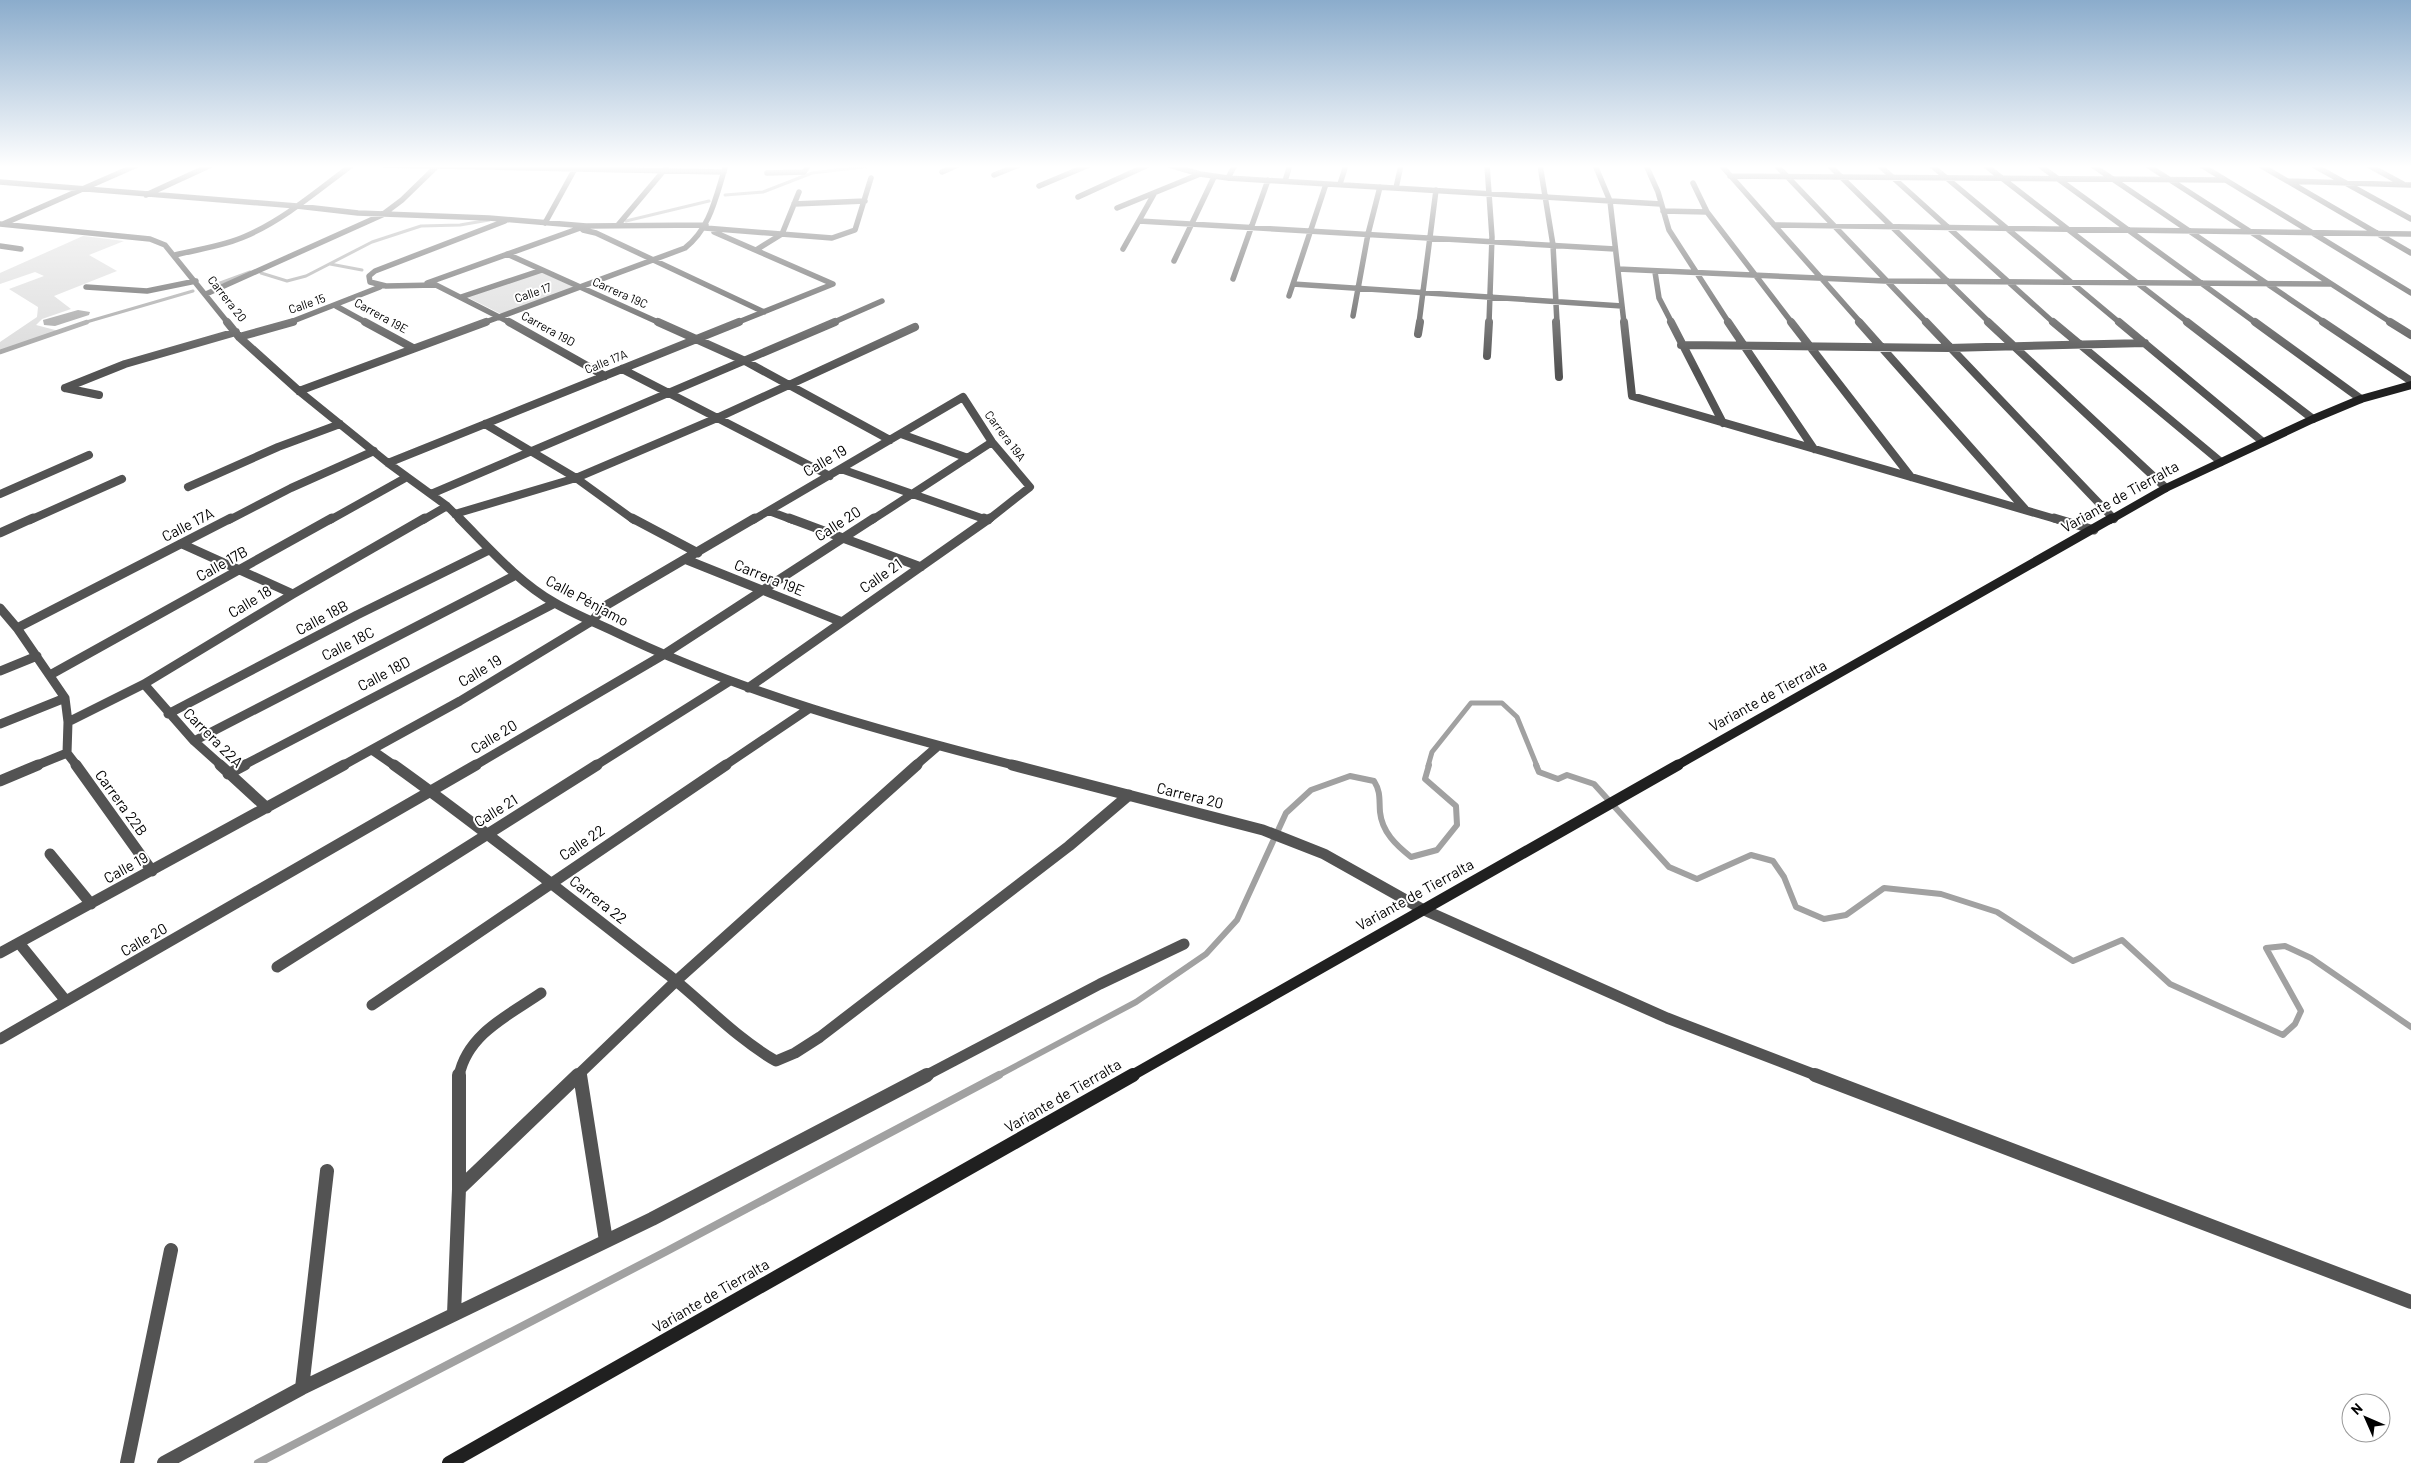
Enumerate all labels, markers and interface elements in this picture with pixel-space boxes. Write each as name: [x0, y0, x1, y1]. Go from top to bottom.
street label: Carrera 20: [205, 273, 250, 324]
street label: Carrera 19C: [591, 274, 650, 310]
street label: Calle 17: [513, 279, 553, 305]
street label: Calle 15: [286, 290, 327, 316]
street label: Carrera 19E: [352, 295, 411, 336]
street label: Carrera 19D: [519, 308, 578, 349]
street label: Calle 17A: [582, 346, 629, 376]
street label: Carrera 19A: [982, 408, 1029, 463]
street label: Calle 19: [799, 440, 850, 480]
street label: Variante de Tierralta: [2058, 456, 2181, 536]
street label: Calle 20: [811, 502, 864, 545]
street label: Calle 17A: [159, 503, 217, 545]
street label: Calle 17B: [193, 542, 251, 585]
street label: Calle 21: [856, 554, 905, 596]
street label: Carrera 19E: [732, 555, 807, 599]
street label: Calle Pénjamo: [543, 571, 632, 629]
street label: Calle 18: [224, 581, 275, 621]
street label: Calle 18B: [292, 596, 351, 638]
street label: Calle 18C: [318, 622, 377, 664]
street label: Calle 19: [454, 650, 505, 690]
street label: Calle 18D: [354, 652, 413, 694]
street label: Variante de Tierralta: [1706, 655, 1829, 735]
street label: Carrera 22A: [180, 704, 247, 771]
street label: Calle 20: [467, 715, 520, 757]
street label: Carrera 22B: [92, 766, 152, 839]
street label: Carrera 20: [1155, 778, 1225, 812]
street label: Calle 21: [471, 790, 520, 830]
street label: Calle 22: [555, 821, 607, 864]
street label: Calle 19: [100, 848, 151, 887]
street label: Variante de Tierralta: [1353, 854, 1476, 934]
street label: Carrera 22: [566, 871, 631, 927]
street label: Calle 20: [117, 919, 170, 960]
street label: Variante de Tierralta: [1001, 1054, 1124, 1136]
street label: Variante de Tierralta: [649, 1254, 772, 1336]
north arrow: [2341, 1393, 2391, 1443]
text: N: [2347, 1399, 2366, 1418]

